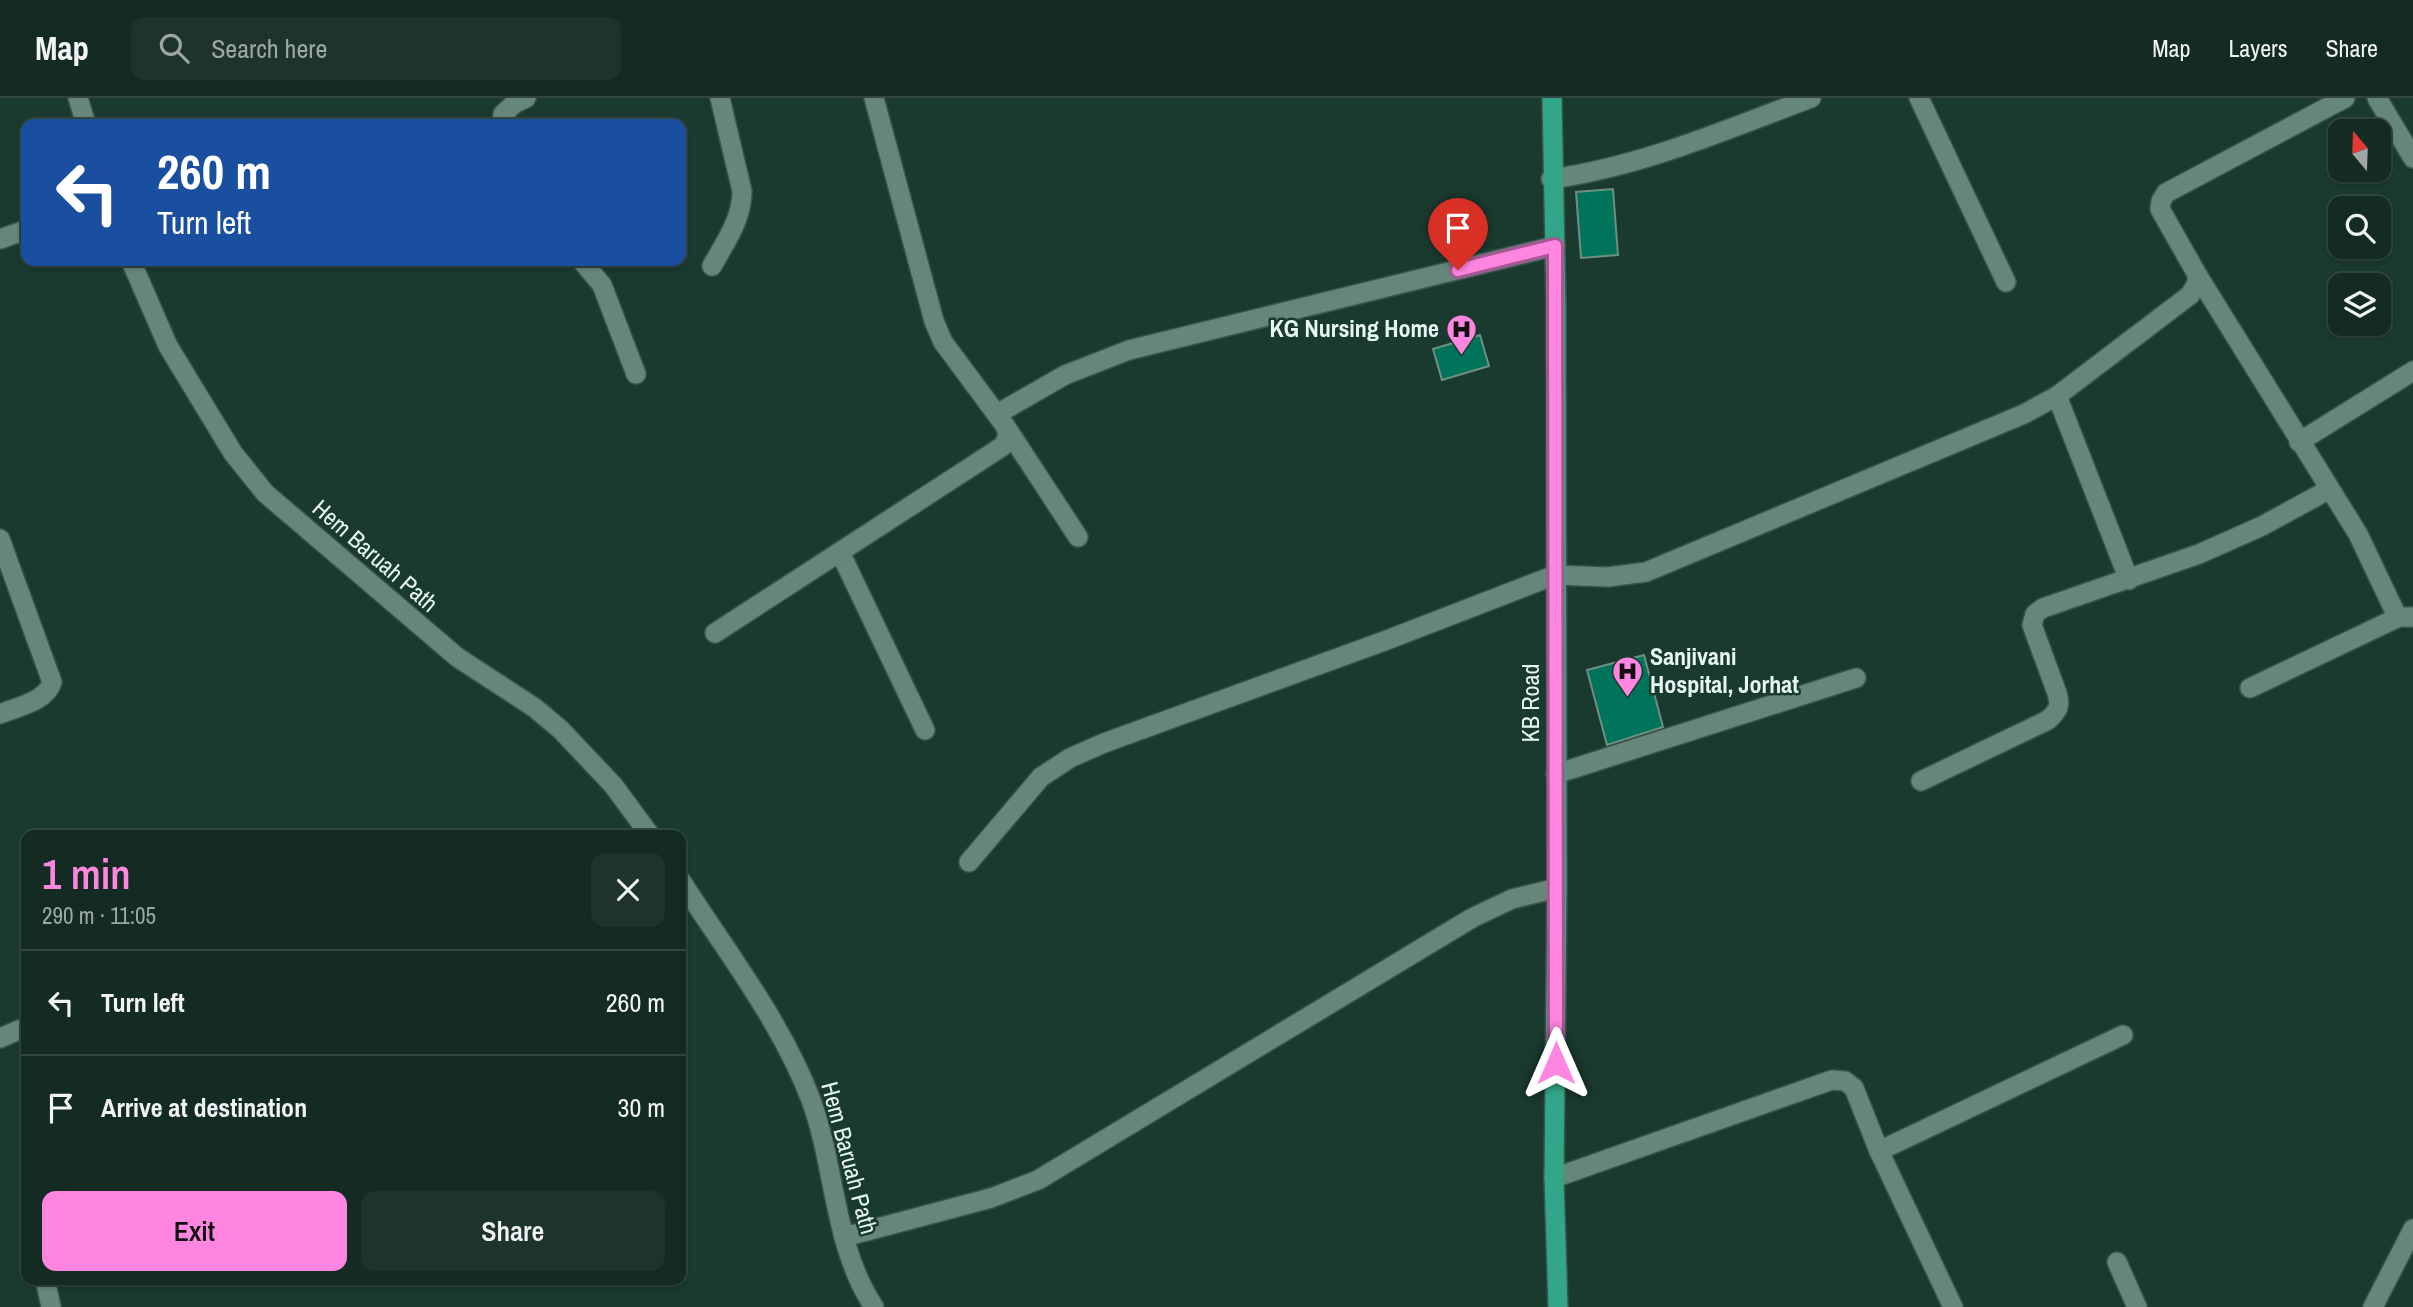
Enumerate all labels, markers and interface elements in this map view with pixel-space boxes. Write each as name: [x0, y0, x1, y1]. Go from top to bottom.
search box: [131, 17, 621, 80]
text: Map: [35, 26, 89, 70]
icon: search: [155, 29, 193, 67]
text: Search here: [211, 31, 327, 66]
text: Map: [2152, 32, 2190, 64]
text: Layers: [2228, 32, 2287, 64]
text: Share: [2325, 32, 2378, 64]
north arrow: [2328, 119, 2390, 182]
map controls: [2328, 119, 2391, 336]
text: 260 m: [157, 138, 271, 204]
icon: left: [42, 147, 133, 238]
button: search: [2328, 196, 2391, 259]
pin: [1428, 198, 1488, 270]
text: Turn left: [157, 201, 251, 244]
icon: arrive: [1439, 209, 1477, 247]
button: layers: [2328, 273, 2391, 336]
place label: KG Nursing Home: [1270, 312, 1439, 344]
hospital icon: KG Nursing Home: [1445, 312, 1479, 356]
street label: Hem Baruah Path: [306, 492, 445, 619]
place label: Sanjivani Hospital, Jorhat: [1650, 640, 1799, 700]
hospital icon: Sanjivani Hospital, Jorhat: [1610, 654, 1644, 698]
street label: KB Road: [1514, 664, 1546, 742]
text: 1 min: [42, 846, 131, 902]
button: close: [591, 853, 665, 927]
text: 290 m · 11:05: [42, 900, 156, 931]
icon: left: [42, 984, 80, 1022]
text: Turn left: [101, 985, 185, 1020]
text: 260 m: [606, 985, 665, 1020]
position arrow: [1519, 1026, 1593, 1100]
street label: Hem Baruah Path: [814, 1078, 886, 1237]
icon: arrive: [42, 1089, 80, 1127]
text: Arrive at destination: [101, 1090, 307, 1125]
text: 30 m: [618, 1090, 665, 1125]
button: Exit: [42, 1191, 347, 1271]
button: Share: [361, 1191, 665, 1271]

